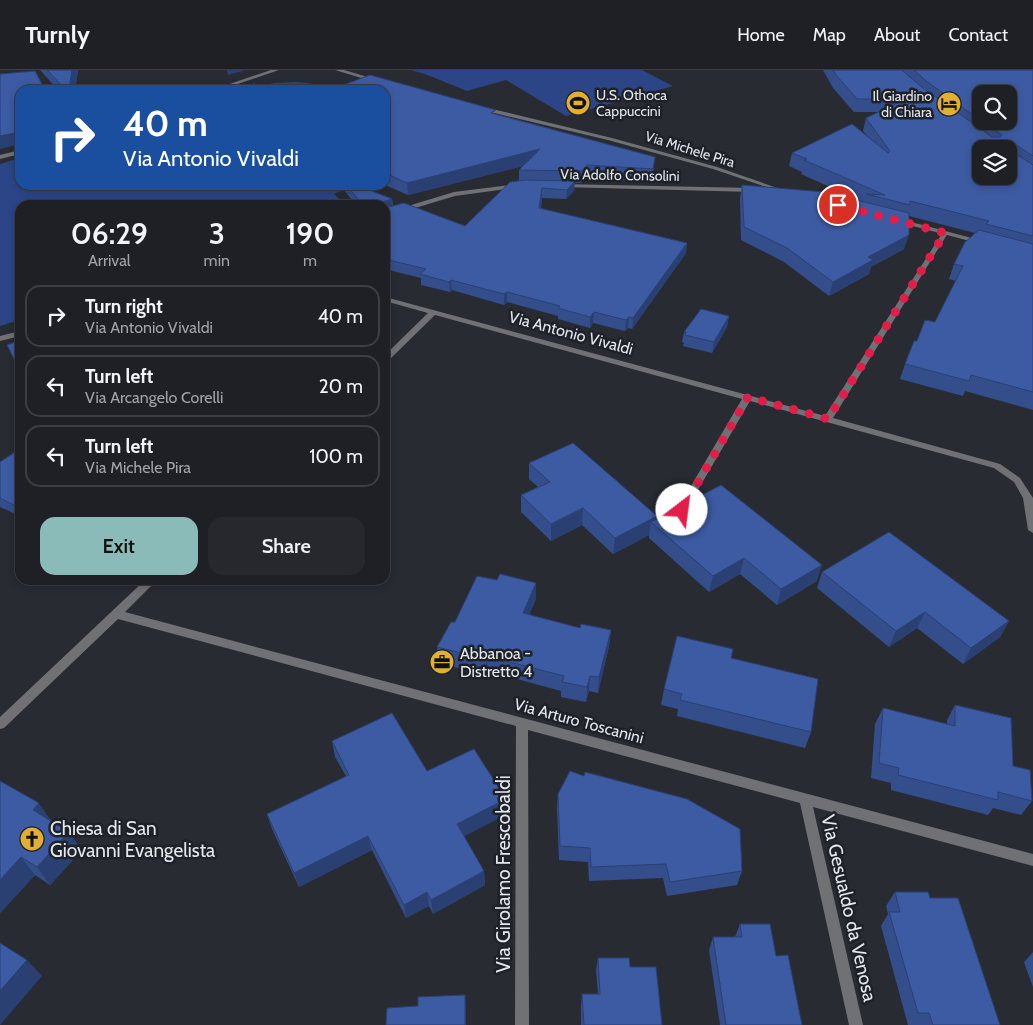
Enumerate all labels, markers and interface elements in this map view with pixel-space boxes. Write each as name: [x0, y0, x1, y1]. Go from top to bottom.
text: Turnly: [25, 20, 90, 49]
text: Home: [737, 24, 785, 46]
text: Map: [813, 24, 846, 46]
text: About: [874, 24, 920, 46]
text: Contact: [948, 24, 1008, 46]
map controls: [972, 85, 1017, 185]
button: search: [972, 85, 1017, 130]
place label: U.S. Othoca Cappuccini: [596, 86, 667, 120]
place label: Il Giardino di Chiara: [873, 87, 932, 121]
sports icon: U.S. Othoca Cappuccini: [565, 90, 591, 116]
hotel icon: Il Giardino di Chiara: [936, 91, 962, 117]
text: 40 m: [123, 102, 208, 145]
icon: right: [40, 105, 105, 170]
street label: Via Michele Pira: [643, 127, 737, 171]
button: layers: [972, 140, 1017, 185]
text: Via Antonio Vivaldi: [123, 145, 299, 172]
street label: Via Adolfo Consolini: [560, 165, 680, 185]
pin: [817, 184, 859, 226]
icon: arrive: [824, 191, 852, 219]
text: 06:29: [71, 215, 148, 252]
text: 3: [209, 215, 225, 252]
text: 190: [286, 215, 334, 252]
text: Arrival: [88, 251, 131, 270]
text: min: [204, 251, 230, 270]
text: m: [303, 251, 317, 270]
text: Turn right: [85, 295, 163, 318]
icon: right: [42, 302, 70, 330]
text: 40 m: [318, 305, 363, 328]
street label: Via Antonio Vivaldi: [507, 307, 635, 359]
text: Via Antonio Vivaldi: [85, 318, 213, 337]
text: Turn left: [85, 365, 153, 388]
icon: left: [42, 372, 70, 400]
text: 20 m: [319, 375, 363, 398]
text: Via Arcangelo Corelli: [85, 388, 223, 407]
text: Turn left: [85, 435, 153, 458]
icon: left: [42, 442, 70, 470]
text: 100 m: [309, 445, 363, 468]
text: Via Michele Pira: [85, 458, 191, 477]
position arrow: [655, 483, 707, 535]
button: Exit: [40, 517, 198, 575]
button: Share: [208, 517, 365, 575]
place label: Abbanoa - Distretto 4: [460, 644, 532, 681]
office icon: Abbanoa - Distretto 4: [429, 649, 455, 675]
street label: Via Arturo Toscanini: [512, 695, 646, 747]
street label: Via Girolamo Frescobaldi: [492, 775, 515, 973]
street label: Via Gesualdo da Venosa: [816, 812, 882, 1004]
place label: Chiesa di San Giovanni Evangelista: [50, 817, 215, 862]
church icon: Chiesa di San Giovanni Evangelista: [19, 826, 45, 852]

